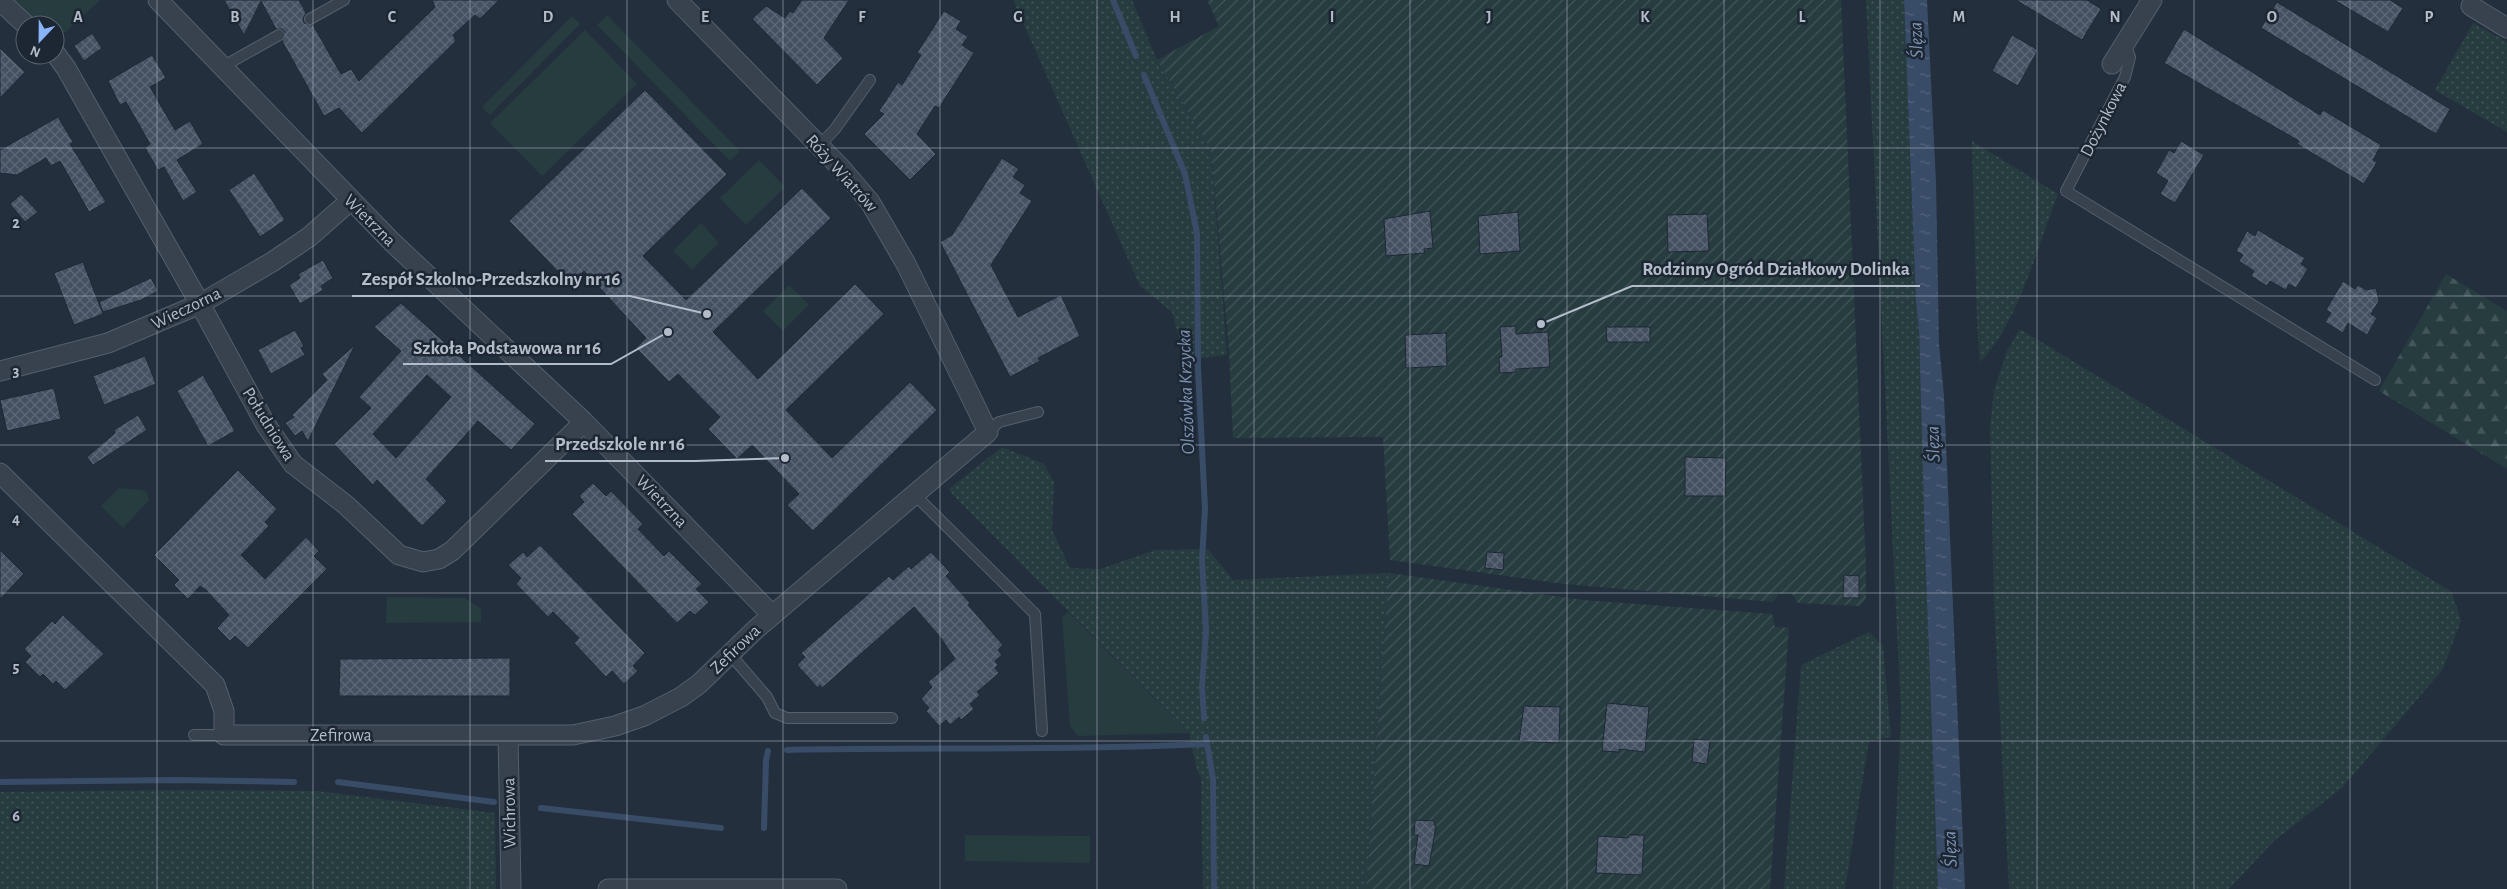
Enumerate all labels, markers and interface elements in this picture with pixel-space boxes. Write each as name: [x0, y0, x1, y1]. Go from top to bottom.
text: A: [73, 9, 83, 25]
text: B: [230, 9, 240, 25]
text: C: [388, 9, 397, 25]
text: D: [543, 9, 554, 25]
text: E: [701, 9, 709, 25]
text: F: [858, 9, 866, 25]
text: G: [1013, 9, 1023, 25]
text: H: [1169, 9, 1181, 25]
text: I: [1330, 9, 1334, 25]
text: J: [1486, 9, 1492, 25]
text: K: [1640, 9, 1650, 25]
text: L: [1799, 9, 1806, 25]
text: M: [1953, 9, 1965, 25]
text: N: [2109, 9, 2121, 25]
text: O: [2267, 9, 2277, 25]
text: P: [2425, 9, 2434, 25]
north arrow: [15, 15, 65, 65]
water label: Ślęza: [1904, 21, 1927, 59]
text: N: [28, 43, 43, 59]
street label: Dożynkowa: [2077, 79, 2130, 160]
street label: Róży Wiatrów: [802, 132, 880, 216]
street label: Wietrzna: [340, 191, 399, 250]
text: 2: [12, 215, 20, 231]
callout: Rodzinny Ogród Działkowy Dolinka: [1632, 252, 1920, 286]
text: Rodzinny Ogród Działkowy Dolinka: [1642, 260, 1910, 279]
callout: Zespół Szkolno-Przedszkolny nr 16: [352, 262, 630, 296]
text: Zespół Szkolno-Przedszkolny nr 16: [362, 270, 620, 289]
street label: Wieczorna: [149, 284, 224, 333]
water label: Olszówka Krzycka: [1175, 329, 1198, 455]
callout: Szkoła Podstawowa nr 16: [403, 330, 611, 364]
text: Szkoła Podstawowa nr 16: [413, 339, 601, 358]
text: 3: [13, 363, 20, 379]
street label: Południowa: [239, 385, 298, 464]
water label: Ślęza: [1921, 425, 1944, 463]
callout: Przedszkole nr 16: [545, 427, 695, 461]
text: Przedszkole nr 16: [555, 435, 685, 454]
street label: Wietrzna: [632, 472, 690, 531]
text: 4: [12, 511, 20, 527]
street label: Zefirowa: [707, 622, 764, 678]
text: 5: [13, 659, 20, 675]
street label: Zefirowa: [310, 727, 372, 745]
street label: Wichrowa: [500, 777, 520, 849]
text: 6: [12, 808, 20, 824]
water label: Ślęza: [1938, 830, 1961, 868]

